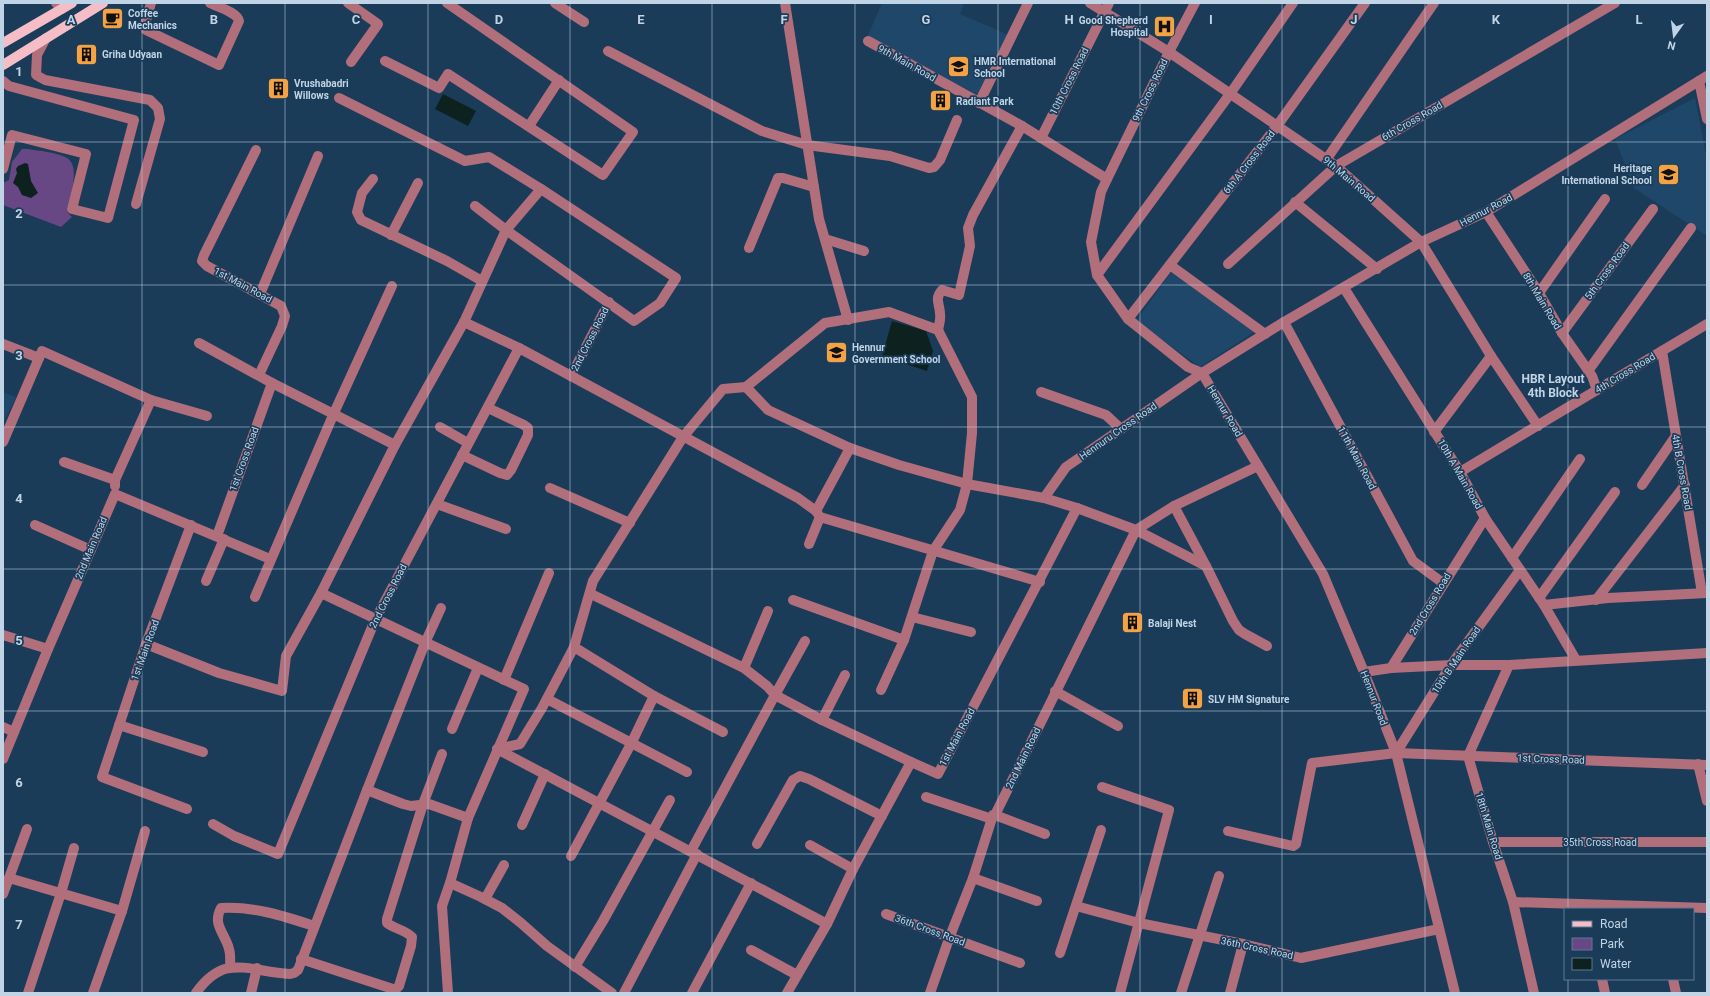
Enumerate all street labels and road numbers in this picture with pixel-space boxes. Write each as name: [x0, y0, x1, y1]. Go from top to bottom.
street label: 9th Main Road: [876, 43, 938, 83]
street label: 10th Cross Road: [1047, 46, 1091, 116]
street label: 9th Cross Road: [1130, 57, 1170, 123]
street label: 6th Cross Road: [1380, 99, 1444, 143]
street label: 6th A Cross Road: [1221, 128, 1277, 196]
street label: 9th Main Road: [1321, 154, 1377, 204]
street label: Hennur Road: [1458, 192, 1514, 228]
street label: 5th Cross Road: [1583, 240, 1631, 302]
street label: 1st Main Road: [212, 265, 274, 305]
street label: 8th Main Road: [1521, 271, 1563, 331]
street label: 2nd Cross Road: [569, 305, 611, 373]
street label: 4th Cross Road: [1593, 351, 1657, 395]
street label: Hennur Road: [1205, 383, 1245, 439]
street label: Hennuru Cross Road: [1077, 400, 1159, 462]
street label: 11th Main Road: [1336, 424, 1378, 492]
street label: 1st Cross Road: [227, 425, 261, 493]
street label: 4th B Cross Road: [1670, 433, 1694, 511]
street label: 10th A Main Road: [1435, 437, 1485, 511]
street label: 2nd Main Road: [73, 515, 109, 581]
street label: 2nd Cross Road: [367, 562, 409, 630]
street label: 2nd Cross Road: [1407, 571, 1453, 637]
street label: 1st Main Road: [129, 618, 161, 682]
street label: 10th B Main Road: [1429, 624, 1483, 696]
street label: Hennur Road: [1359, 669, 1389, 727]
street label: 1st Main Road: [937, 706, 977, 768]
street label: 2nd Main Road: [1003, 726, 1043, 790]
street label: 1st Cross Road: [1517, 752, 1585, 766]
street label: 18th Main Road: [1473, 791, 1505, 861]
street label: 35th Cross Road: [1563, 837, 1637, 848]
street label: 36th Cross Road: [893, 912, 967, 948]
street label: 36th Cross Road: [1220, 935, 1294, 961]

